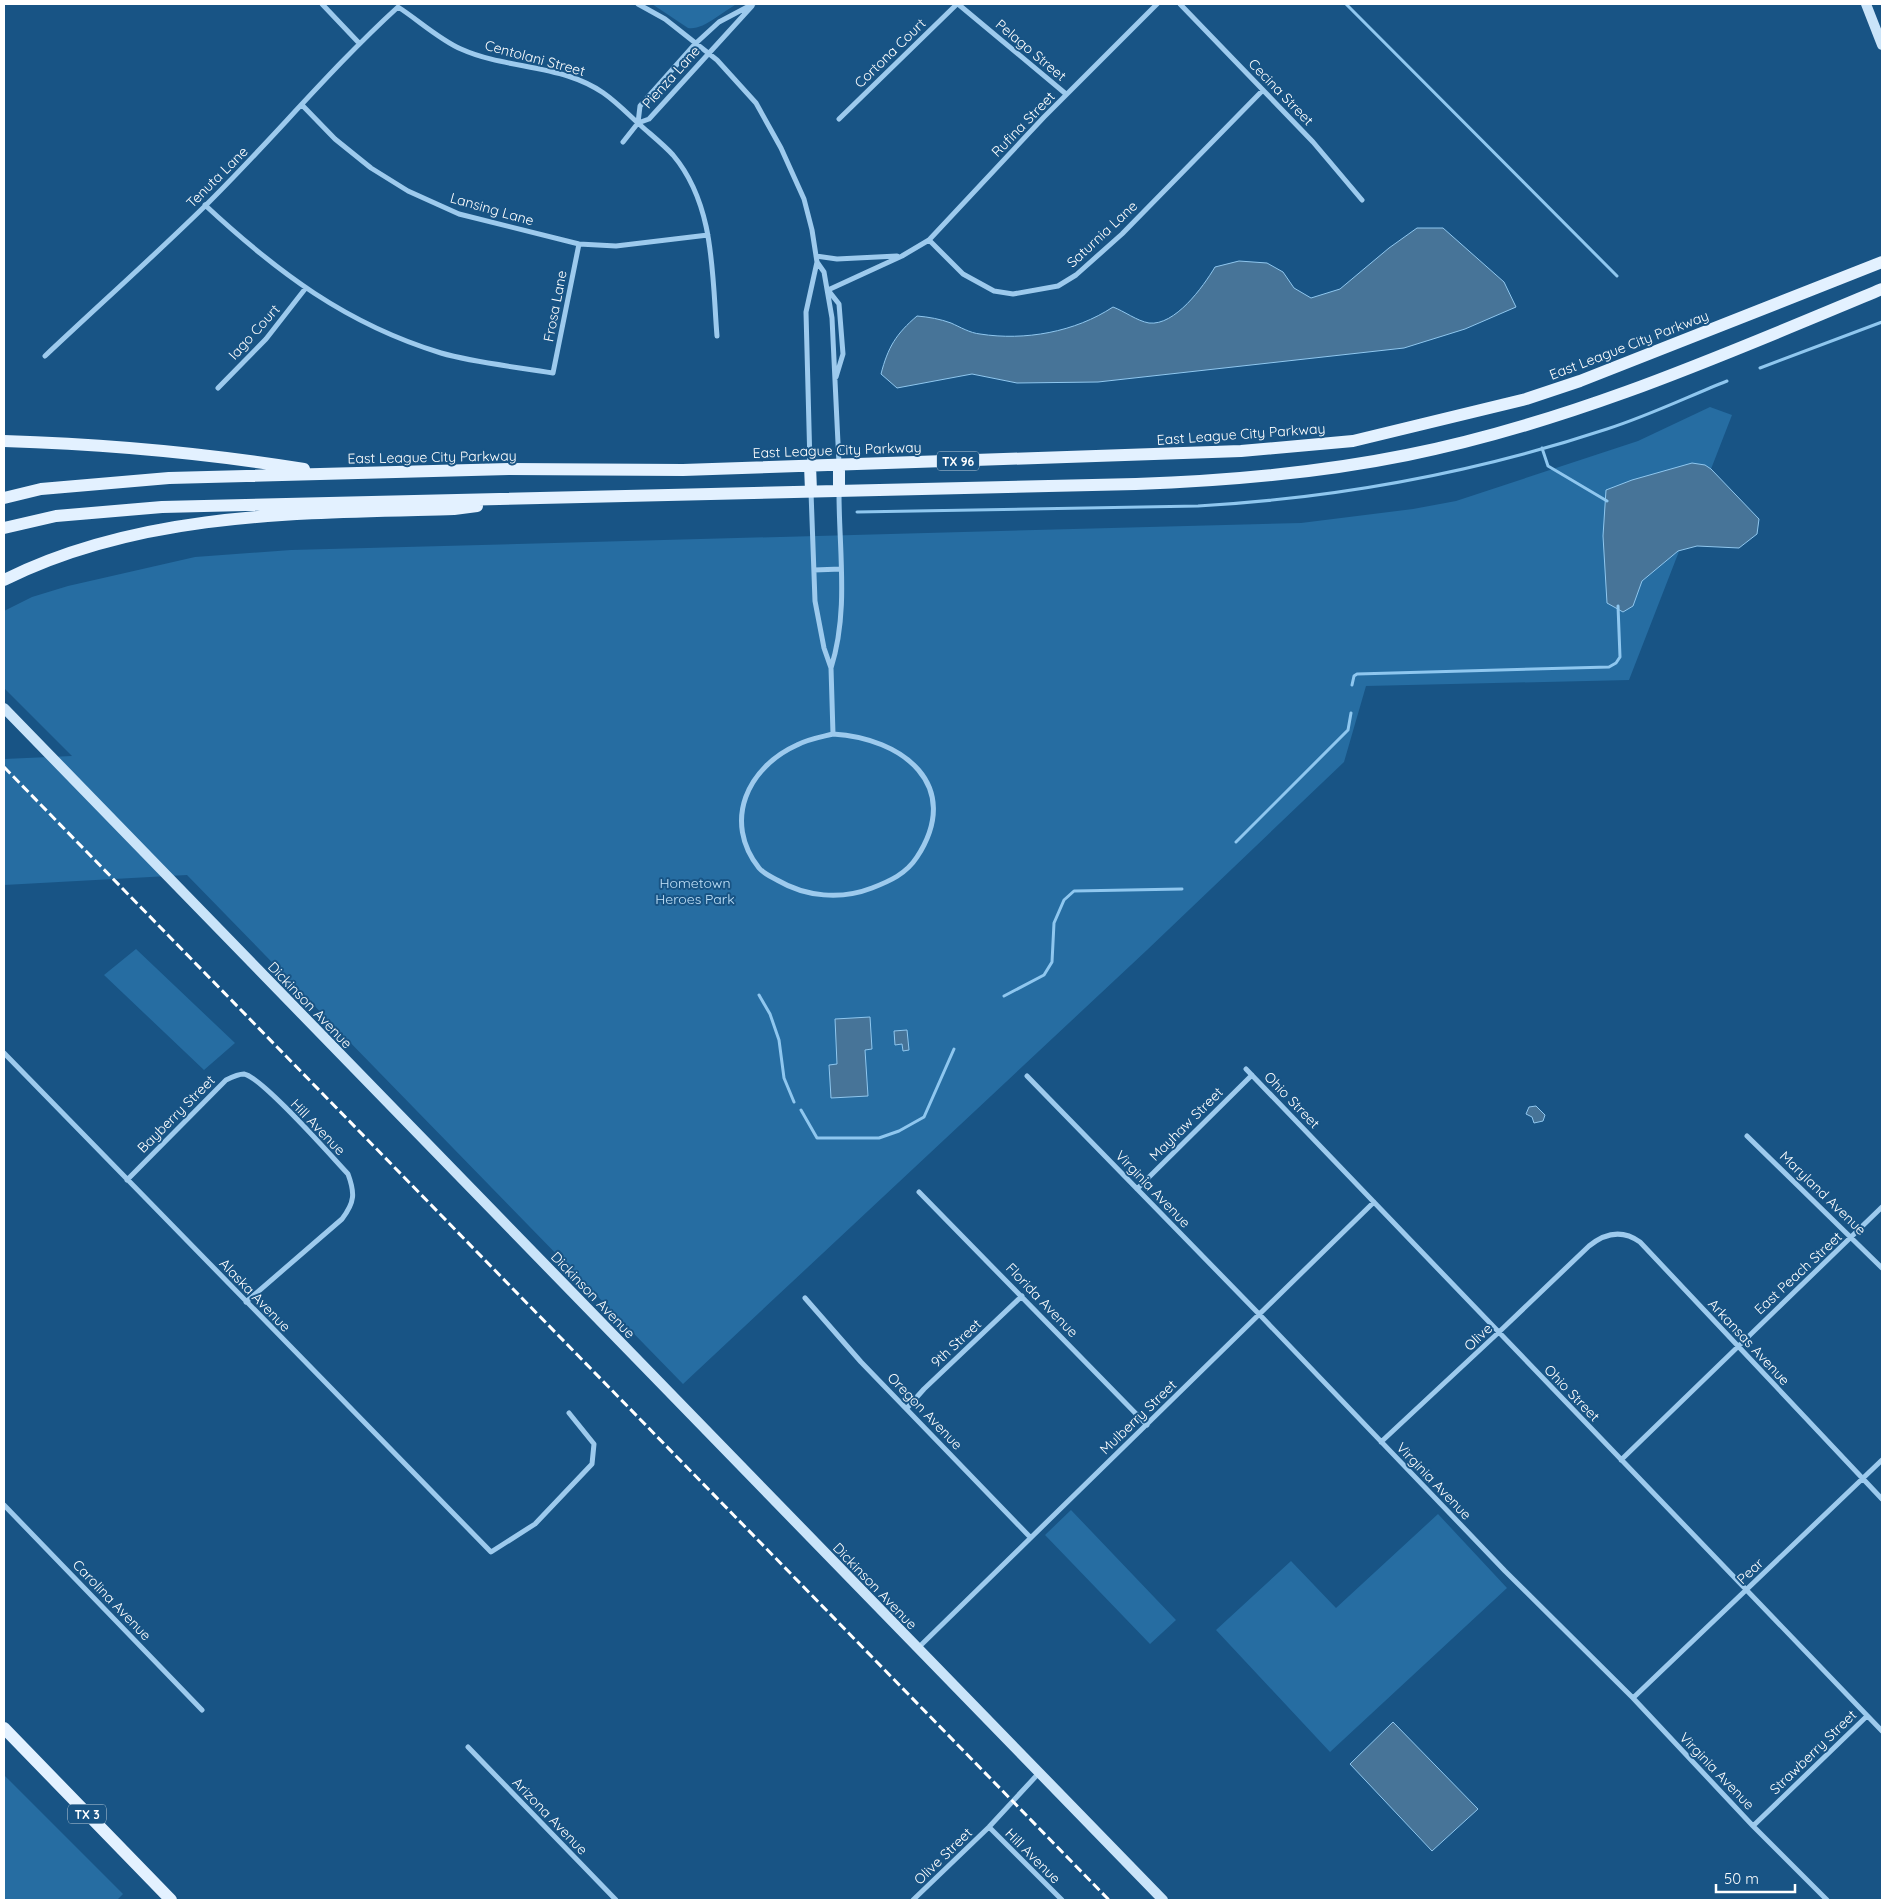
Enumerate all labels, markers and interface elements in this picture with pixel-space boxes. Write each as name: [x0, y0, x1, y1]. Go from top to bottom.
street label: Cortona Court: [851, 14, 930, 92]
street label: Pelago Street: [992, 15, 1070, 85]
street label: Centolani Street: [483, 36, 587, 80]
street label: Pienza Lane: [638, 42, 704, 112]
street label: Cecina Street: [1245, 55, 1318, 129]
street label: Rufina Street: [987, 87, 1059, 160]
street label: Tenuta Lane: [182, 142, 252, 212]
street label: Lansing Lane: [448, 188, 536, 230]
street label: Saturnia Lane: [1063, 197, 1141, 271]
street label: Frosa Lane: [539, 269, 571, 343]
street label: Iago Court: [224, 300, 284, 363]
street label: East League City Parkway: [1547, 306, 1711, 384]
street label: East League City Parkway: [1156, 419, 1326, 449]
street label: East League City Parkway: [752, 438, 922, 462]
street label: East League City Parkway: [347, 447, 517, 467]
road number: TX 96: [937, 452, 979, 471]
park label: Hometown Heroes Park: [655, 874, 735, 908]
street label: Dickinson Avenue: [264, 958, 356, 1052]
street label: Ohio Street: [1260, 1068, 1324, 1132]
street label: Bayberry Street: [133, 1071, 219, 1157]
street label: Mayhaw Street: [1145, 1083, 1227, 1165]
street label: Hill Avenue: [287, 1095, 349, 1159]
street label: Virginia Avenue: [1112, 1147, 1194, 1231]
street label: Maryland Avenue: [1776, 1147, 1870, 1239]
street label: East Peach Street: [1750, 1228, 1846, 1318]
street label: Dickinson Avenue: [547, 1248, 639, 1342]
street label: Alaska Avenue: [216, 1255, 295, 1335]
street label: Florida Avenue: [1002, 1259, 1082, 1341]
street label: Arkansas Avenue: [1704, 1295, 1794, 1389]
street label: 9th Street: [927, 1315, 985, 1371]
street label: Olive: [1460, 1319, 1496, 1355]
street label: Ohio Street: [1540, 1361, 1604, 1425]
street label: Oregon Avenue: [884, 1369, 966, 1453]
street label: Mulberry Street: [1096, 1376, 1180, 1458]
street label: Virginia Avenue: [1393, 1439, 1475, 1523]
street label: Dickinson Avenue: [829, 1539, 921, 1633]
street label: Pear: [1733, 1554, 1768, 1588]
street label: Carolina Avenue: [69, 1556, 155, 1644]
street label: Strawberry Street: [1766, 1706, 1860, 1798]
street label: Virginia Avenue: [1676, 1729, 1758, 1813]
street label: Arizona Avenue: [509, 1774, 592, 1859]
road number: TX 3: [68, 1805, 106, 1824]
street label: Olive Street: [910, 1824, 976, 1888]
street label: Hill Avenue: [1001, 1824, 1065, 1888]
scale bar: [1716, 1862, 1795, 1894]
text: 50 m: [1724, 1869, 1759, 1888]

